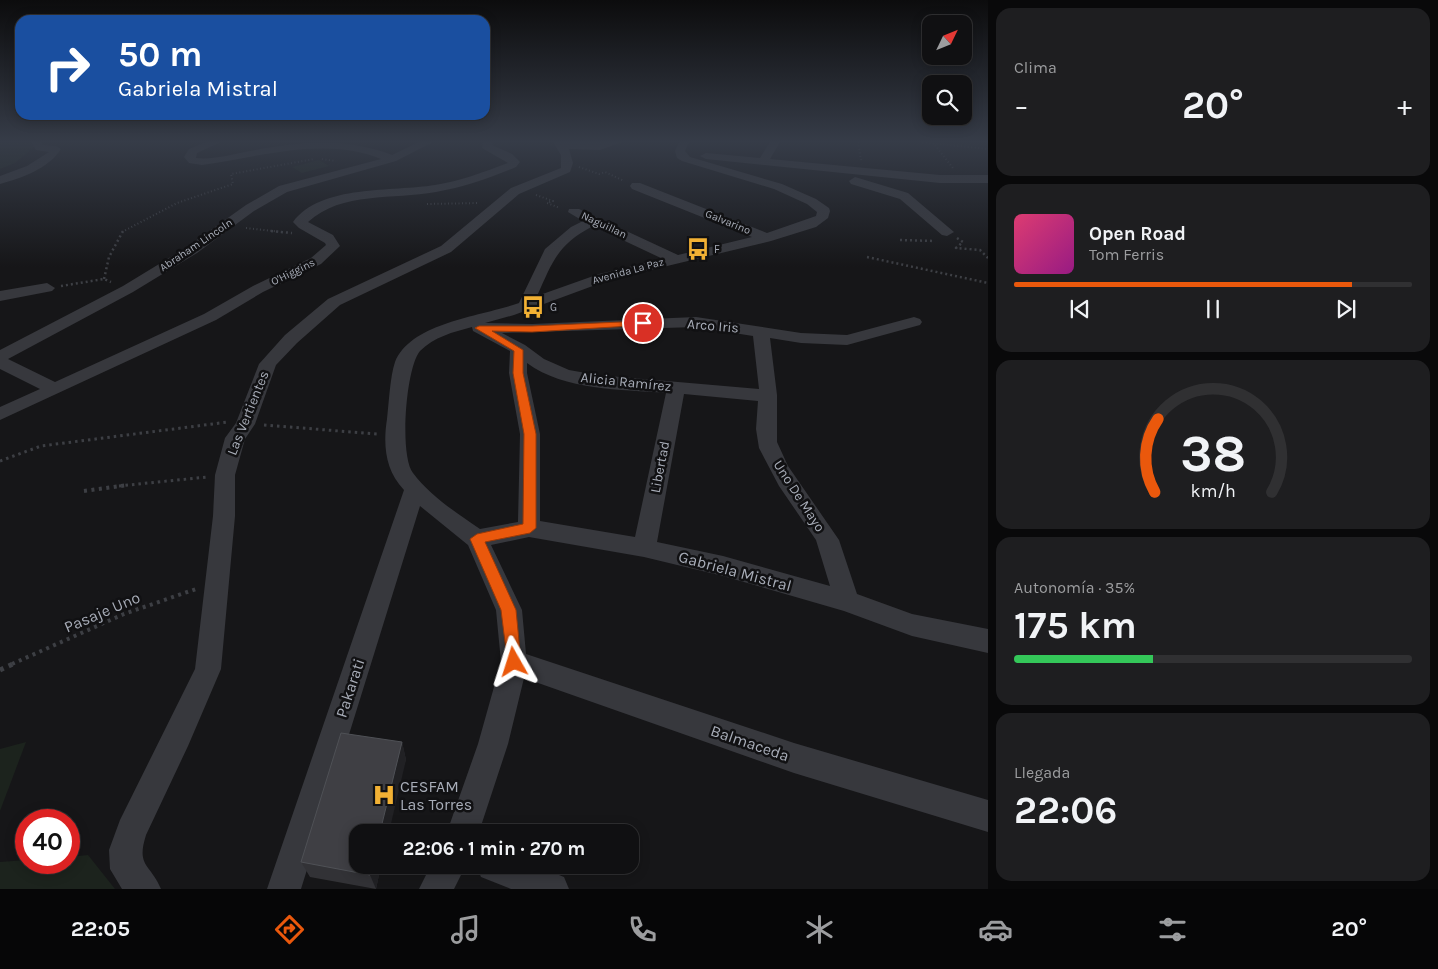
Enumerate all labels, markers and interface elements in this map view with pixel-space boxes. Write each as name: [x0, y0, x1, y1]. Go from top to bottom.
north arrow: [922, 15, 972, 65]
map controls: [922, 15, 972, 125]
text: 50 m: [118, 34, 203, 75]
icon: right: [35, 35, 100, 100]
text: Clima: [1014, 58, 1057, 77]
button: search: [922, 75, 972, 125]
text: Gabriela Mistral: [118, 76, 278, 102]
text: 20°: [1182, 83, 1244, 128]
text: −: [1014, 89, 1029, 122]
text: +: [1397, 89, 1412, 122]
street label: Galvarino: [703, 207, 753, 237]
street label: Naguillan: [579, 209, 629, 241]
street label: Abraham Lincoln: [157, 216, 235, 274]
text: Open Road: [1089, 223, 1186, 245]
bus stop icon: F: [685, 236, 711, 262]
place label: F: [714, 243, 720, 256]
text: Tom Ferris: [1089, 245, 1164, 264]
street label: Avenida La Paz: [591, 255, 665, 287]
street label: O'Higgins: [269, 256, 317, 288]
bus stop icon: G: [520, 294, 546, 320]
icon: previous: [1066, 295, 1094, 323]
icon: pause: [1199, 295, 1227, 323]
icon: next: [1332, 295, 1360, 323]
place label: G: [550, 301, 557, 314]
pin: [622, 302, 664, 344]
icon: arrive: [629, 309, 657, 337]
street label: Arco Iris: [686, 315, 740, 337]
street label: Las Vertientes: [223, 368, 273, 458]
street label: Alicia Ramírez: [580, 369, 672, 395]
text: 38: [1180, 423, 1246, 484]
street label: Libertad: [647, 440, 673, 494]
street label: Uno De Mayo: [770, 457, 828, 535]
text: km/h: [1190, 481, 1236, 502]
street label: Gabriela Mistral: [676, 547, 794, 595]
text: Autonomía · 35%: [1014, 578, 1135, 597]
street label: Pasaje Uno: [61, 587, 143, 637]
text: 175 km: [1014, 603, 1137, 648]
position arrow: [487, 635, 539, 687]
street label: Pakarati: [332, 656, 368, 720]
street label: Balmaceda: [708, 721, 792, 765]
text: Llegada: [1014, 763, 1070, 782]
place label: CESFAM Las Torres: [400, 777, 472, 814]
hospital icon: CESFAM Las Torres: [371, 782, 397, 808]
text: 22:06: [1014, 788, 1117, 833]
speed limit sign: 40: [15, 809, 80, 874]
text: 22:06 · 1 min · 270 m: [403, 838, 585, 860]
icon: directions: [272, 912, 307, 947]
icon: music: [448, 912, 483, 947]
icon: phone: [625, 912, 660, 947]
icon: climate: [802, 912, 837, 947]
icon: car: [978, 912, 1013, 947]
icon: filters: [1155, 912, 1190, 947]
text: 22:05: [71, 916, 130, 942]
text: 20°: [1331, 916, 1367, 942]

